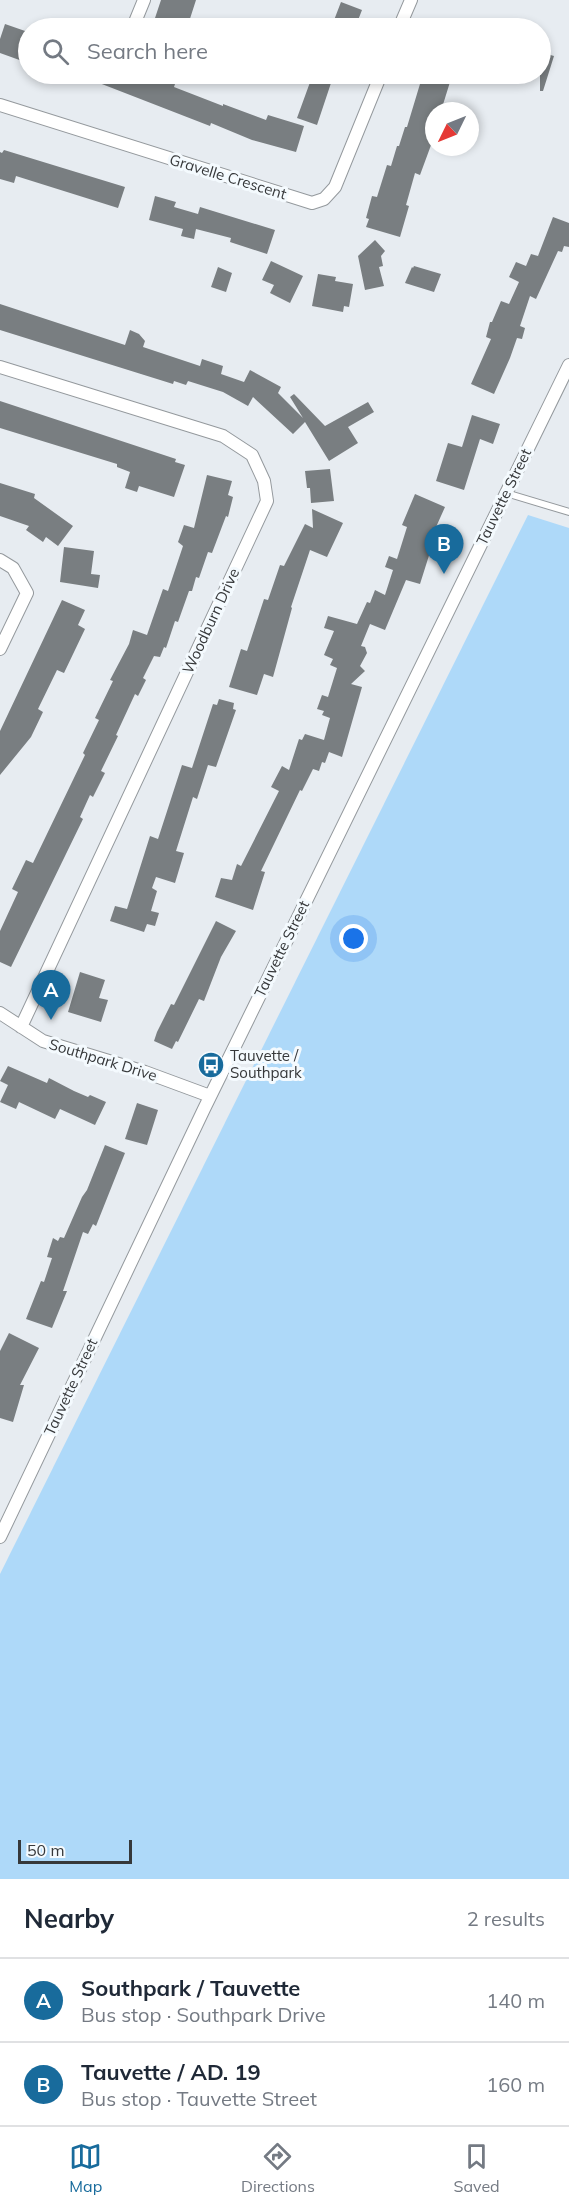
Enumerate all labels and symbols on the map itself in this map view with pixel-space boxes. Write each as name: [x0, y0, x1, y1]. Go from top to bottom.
north arrow: [425, 102, 479, 156]
street label: Gravelle Crescent: [167, 150, 289, 203]
street label: Tauvette Street: [472, 445, 535, 548]
pin: B: [424, 524, 464, 574]
street label: Woodburn Drive: [178, 565, 243, 676]
street label: Tauvette Street: [250, 897, 313, 1000]
your location: [339, 924, 368, 953]
pin: A: [32, 970, 70, 1020]
street label: Southpark Drive: [47, 1034, 159, 1085]
place label: Tauvette / Southpark: [230, 1046, 302, 1082]
bus stop icon: Tauvette / Southpark: [196, 1050, 226, 1080]
street label: Tauvette Street: [40, 1335, 101, 1439]
scale bar: [18, 1837, 132, 1864]

